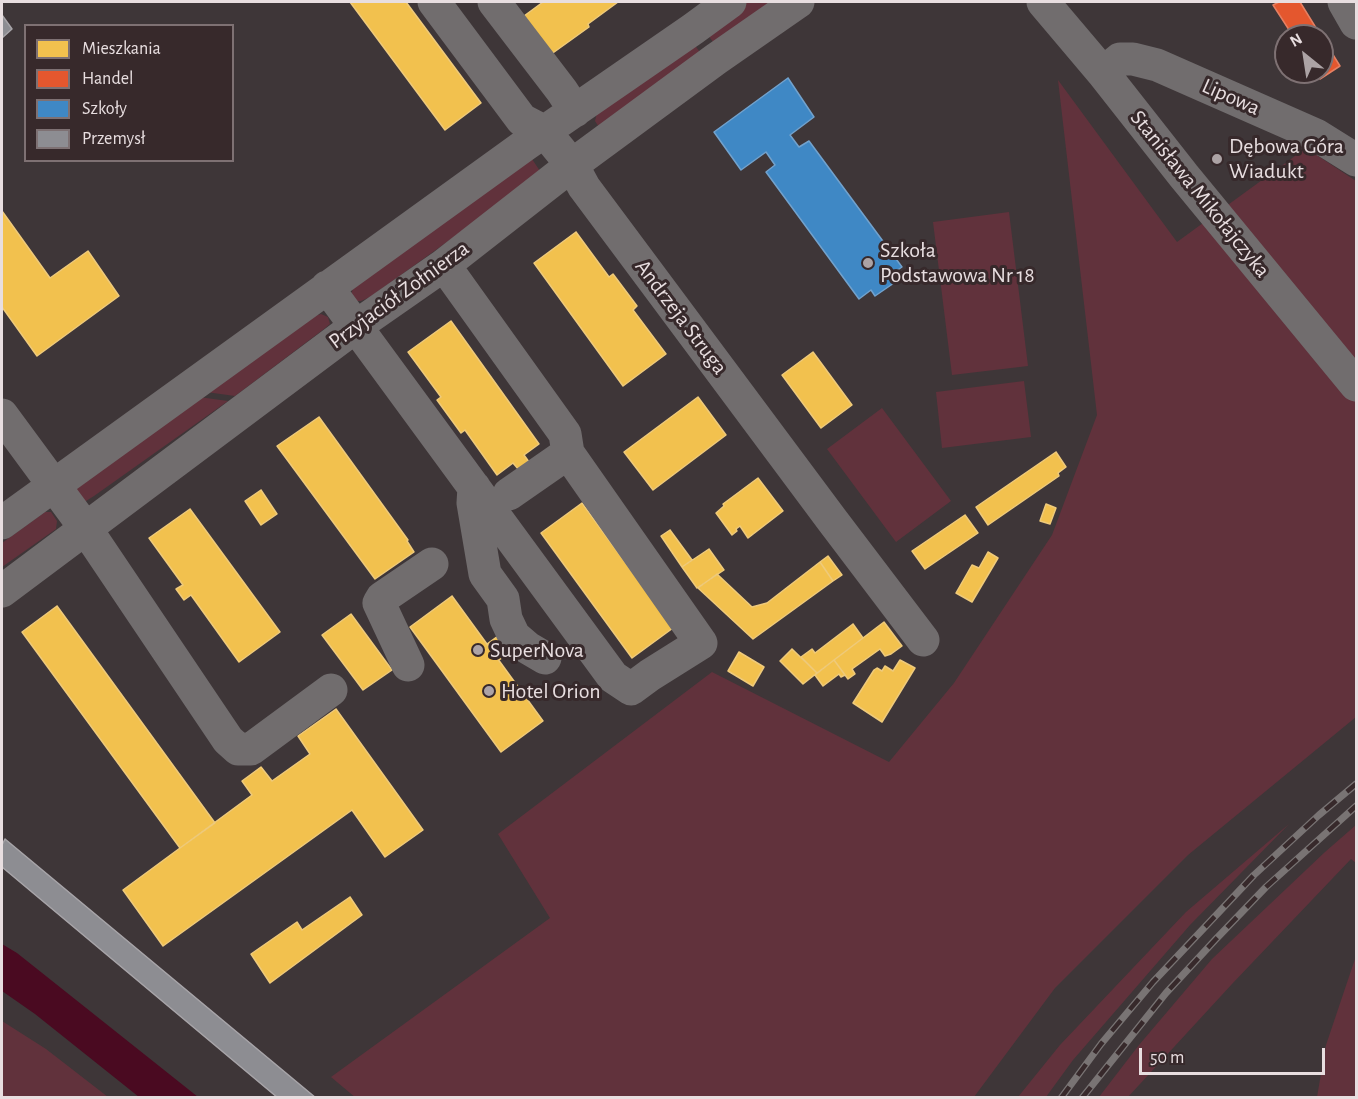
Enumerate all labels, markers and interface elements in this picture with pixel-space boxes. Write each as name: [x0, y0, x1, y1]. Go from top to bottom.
legend: [24, 24, 234, 162]
north arrow: [1274, 24, 1334, 84]
text: N: [1287, 30, 1305, 50]
text: Mieszkania: [82, 40, 161, 58]
text: Handel: [82, 70, 133, 88]
street label: Lipowa: [1198, 73, 1264, 121]
text: Szkoły: [82, 100, 127, 118]
street label: Stanisława Mikołajczyka: [1124, 105, 1276, 283]
text: Przemysł: [82, 130, 145, 148]
place label: Dębowa Góra Wiadukt: [1229, 133, 1344, 184]
marker: Dębowa Góra Wiadukt: [1210, 152, 1224, 166]
street label: Przyjaciół Żołnierza: [324, 235, 474, 355]
place label: Szkoła Podstawowa Nr 18: [880, 237, 1035, 288]
street label: Andrzeja Struga: [629, 254, 733, 380]
marker: Szkoła Podstawowa Nr 18: [861, 256, 875, 270]
place label: SuperNova: [490, 637, 584, 663]
marker: SuperNova: [471, 643, 485, 657]
place label: Hotel Orion: [501, 678, 601, 704]
marker: Hotel Orion: [482, 684, 496, 698]
scale bar: [1142, 1036, 1328, 1074]
text: 50 m: [1150, 1049, 1184, 1067]

